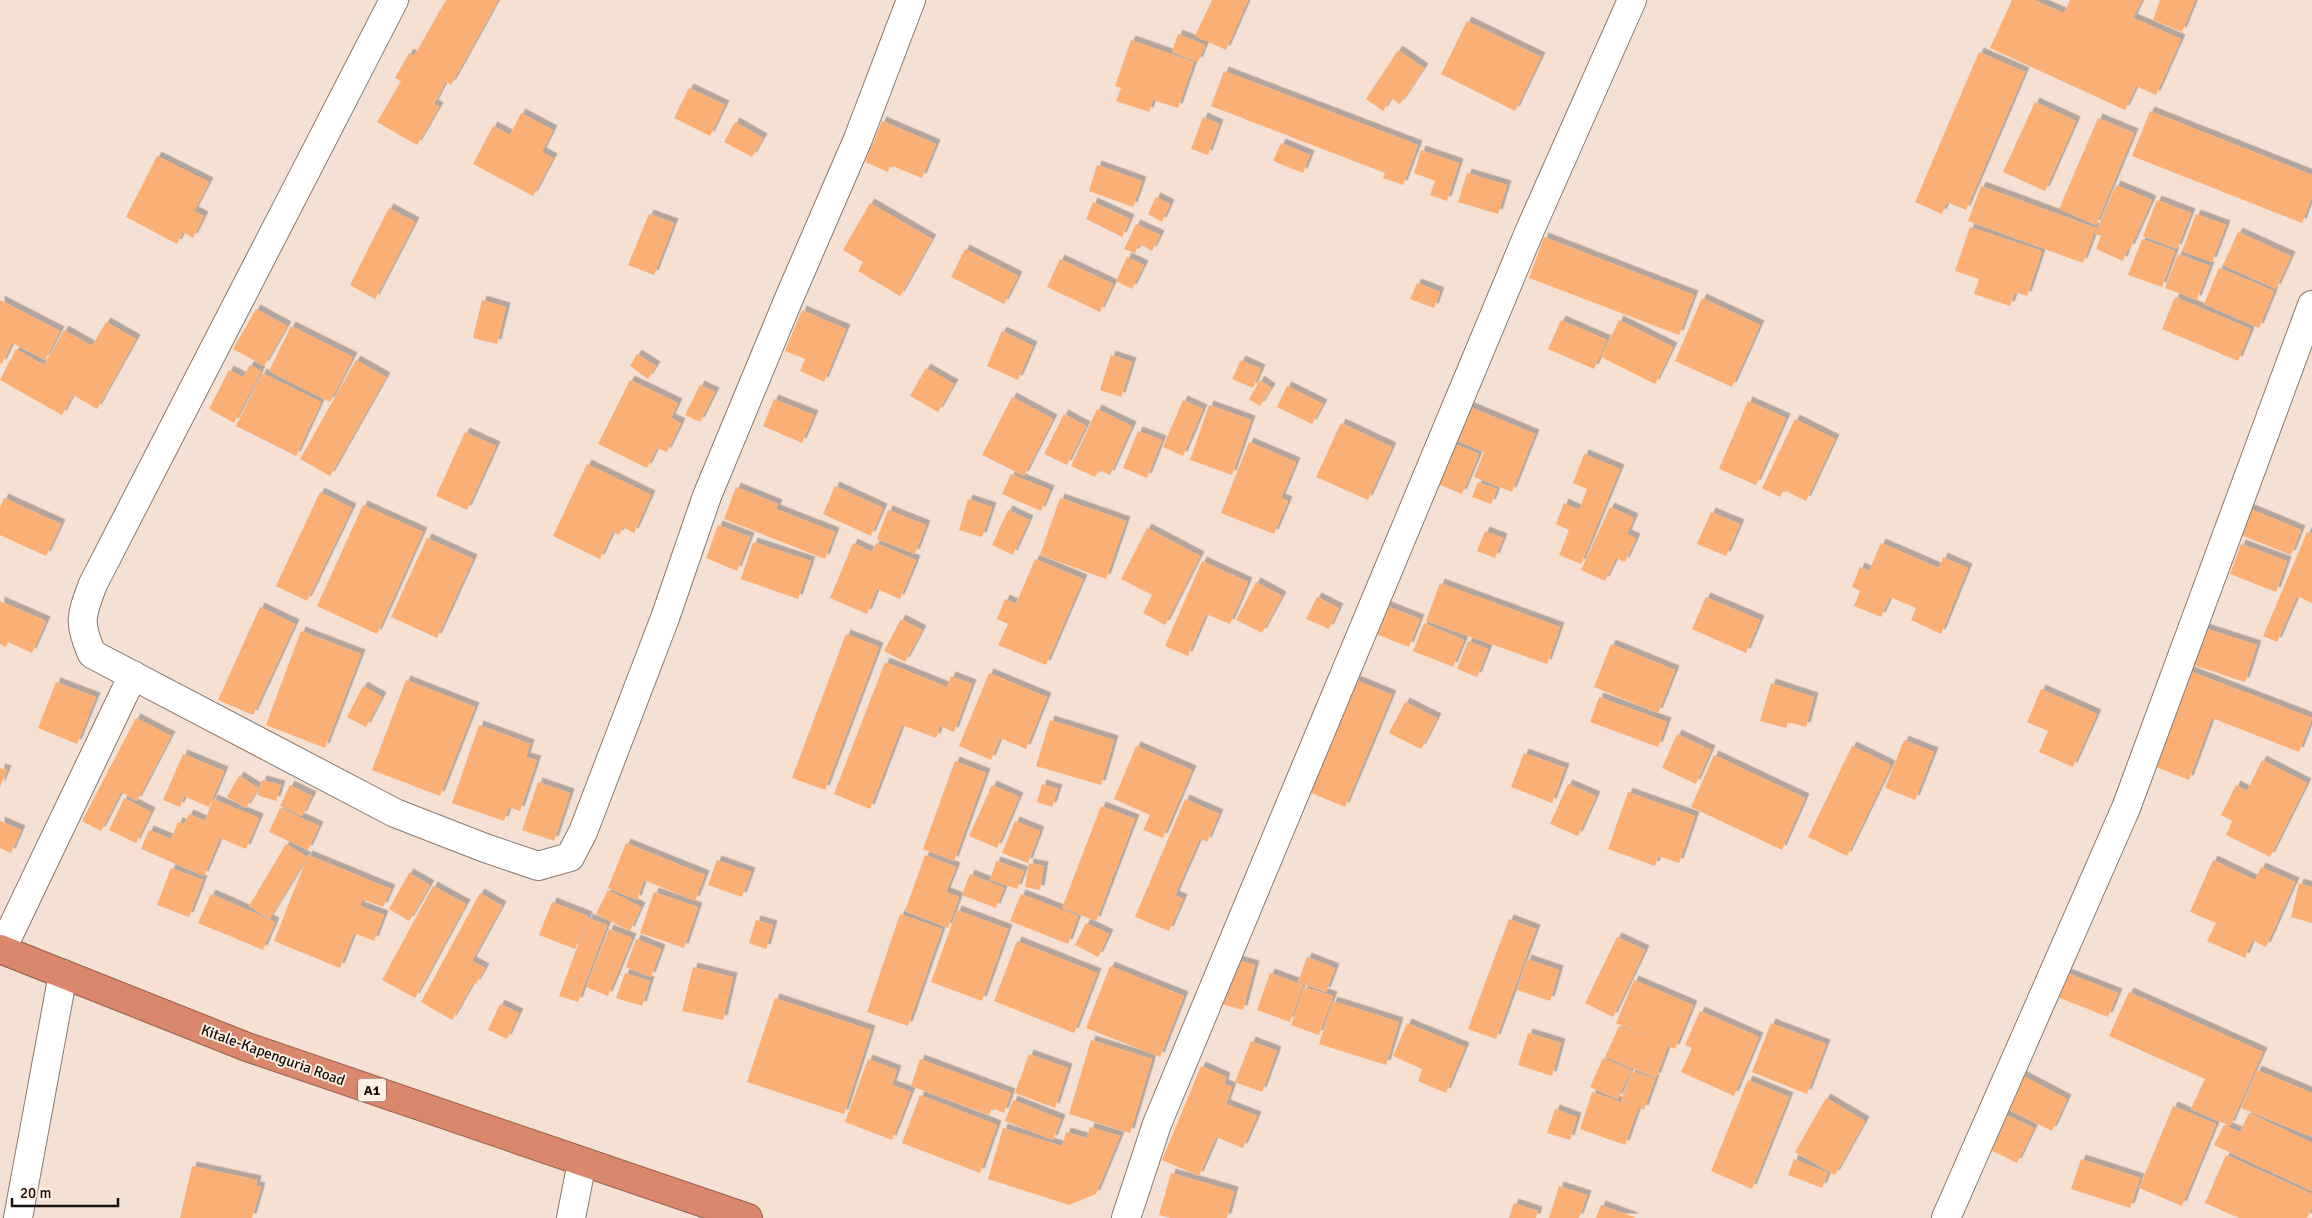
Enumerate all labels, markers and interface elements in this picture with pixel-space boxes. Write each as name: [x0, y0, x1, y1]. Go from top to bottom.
street label: Kitale-Kapenguria Road: [199, 1021, 348, 1089]
road number: A1: [358, 1078, 386, 1102]
scale bar: [12, 1176, 119, 1208]
text: 20 m: [20, 1184, 51, 1202]

